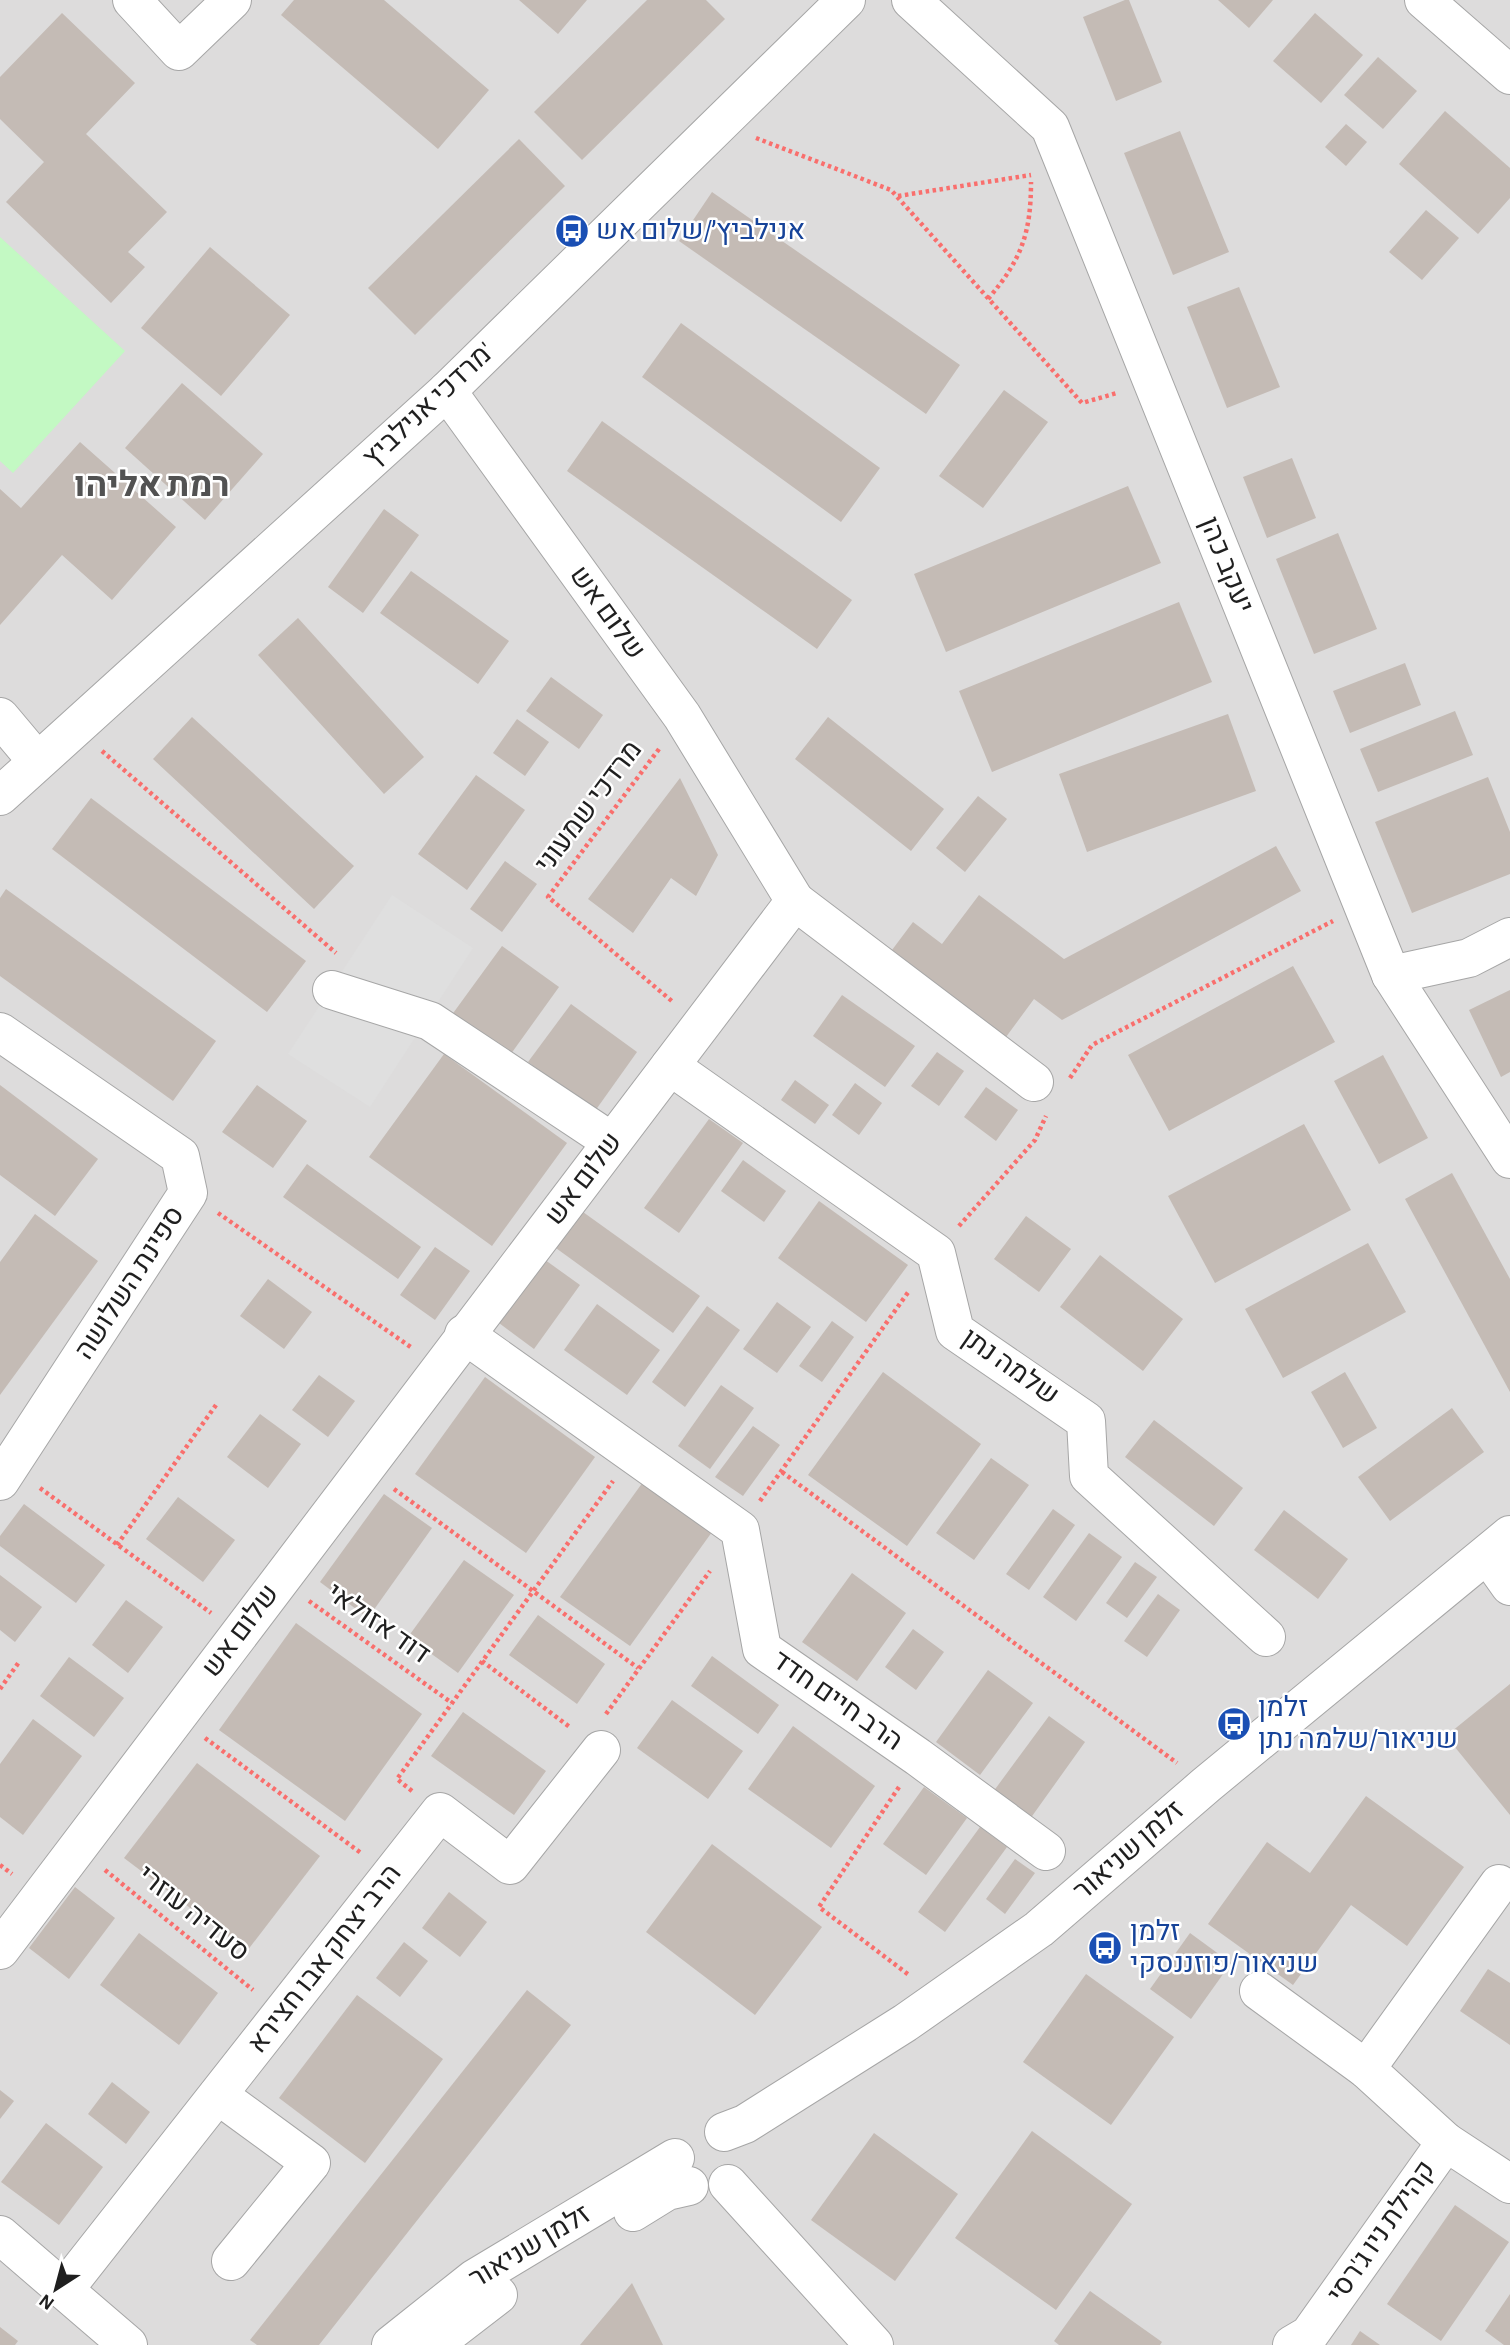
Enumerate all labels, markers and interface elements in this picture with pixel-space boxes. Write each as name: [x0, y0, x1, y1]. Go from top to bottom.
bus stop icon: אנילביץ׳/שלום אש: [553, 212, 591, 250]
place label: אנילביץ׳/שלום אש: [596, 217, 805, 245]
street label: מרדכי אנילביץ': [358, 337, 500, 473]
district label: רמת אליהו: [74, 468, 230, 503]
street label: יעקב כהן: [1194, 513, 1258, 617]
street label: שלום אש: [564, 561, 650, 665]
street label: מרדכי שמעוני: [530, 736, 648, 878]
street label: שלום אש: [540, 1128, 628, 1230]
street label: ספינת השלושה: [70, 1202, 190, 1364]
street label: שלמה נתן: [956, 1324, 1064, 1410]
street label: דוד אזולאי: [321, 1578, 435, 1670]
street label: שלום אש: [197, 1580, 285, 1682]
street label: הרב חיים חדד: [767, 1646, 907, 1756]
place label: זלמן שניאור/שלמה נתן: [1258, 1694, 1458, 1754]
bus stop icon: זלמן שניאור/שלמה נתן: [1215, 1705, 1253, 1743]
street label: זלמן שניאור: [1069, 1796, 1189, 1906]
street label: הרב יצחק אבו חצירא: [243, 1860, 407, 2058]
street label: סעדיה עוזרי: [132, 1861, 254, 1967]
place label: זלמן שניאור/פוזננסקי: [1130, 1918, 1319, 1978]
bus stop icon: זלמן שניאור/פוזננסקי: [1086, 1929, 1124, 1967]
street label: קהילת ניו ג'רסי: [1323, 2156, 1441, 2308]
street label: זלמן שניאור: [465, 2200, 595, 2294]
north arrow: [21, 2254, 91, 2324]
text: N: [36, 2290, 58, 2313]

